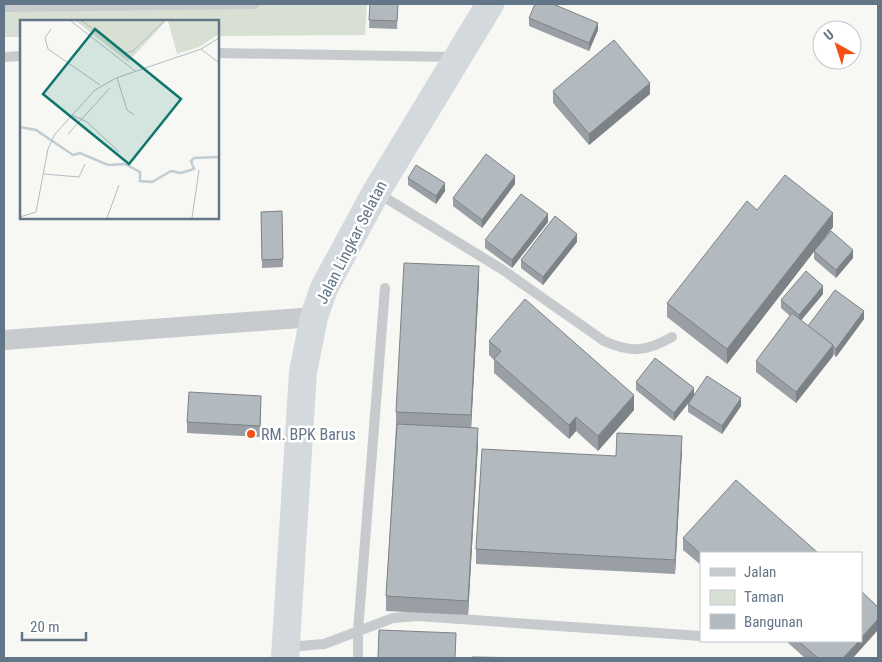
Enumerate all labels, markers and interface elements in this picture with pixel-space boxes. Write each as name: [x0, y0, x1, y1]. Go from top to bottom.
inset map: [20, 20, 219, 219]
north arrow: [812, 20, 862, 70]
text: U: [821, 26, 837, 44]
street label: Jalan Lingkar Selatan: [312, 177, 391, 307]
place label: RM. BPK Barus: [261, 425, 356, 444]
marker: RM. BPK Barus: [245, 428, 257, 440]
legend: [700, 552, 862, 642]
text: Jalan: [744, 563, 776, 581]
text: Taman: [744, 588, 784, 606]
scale bar: [22, 610, 86, 642]
text: Bangunan: [744, 613, 803, 631]
text: 20 m: [30, 618, 60, 636]

